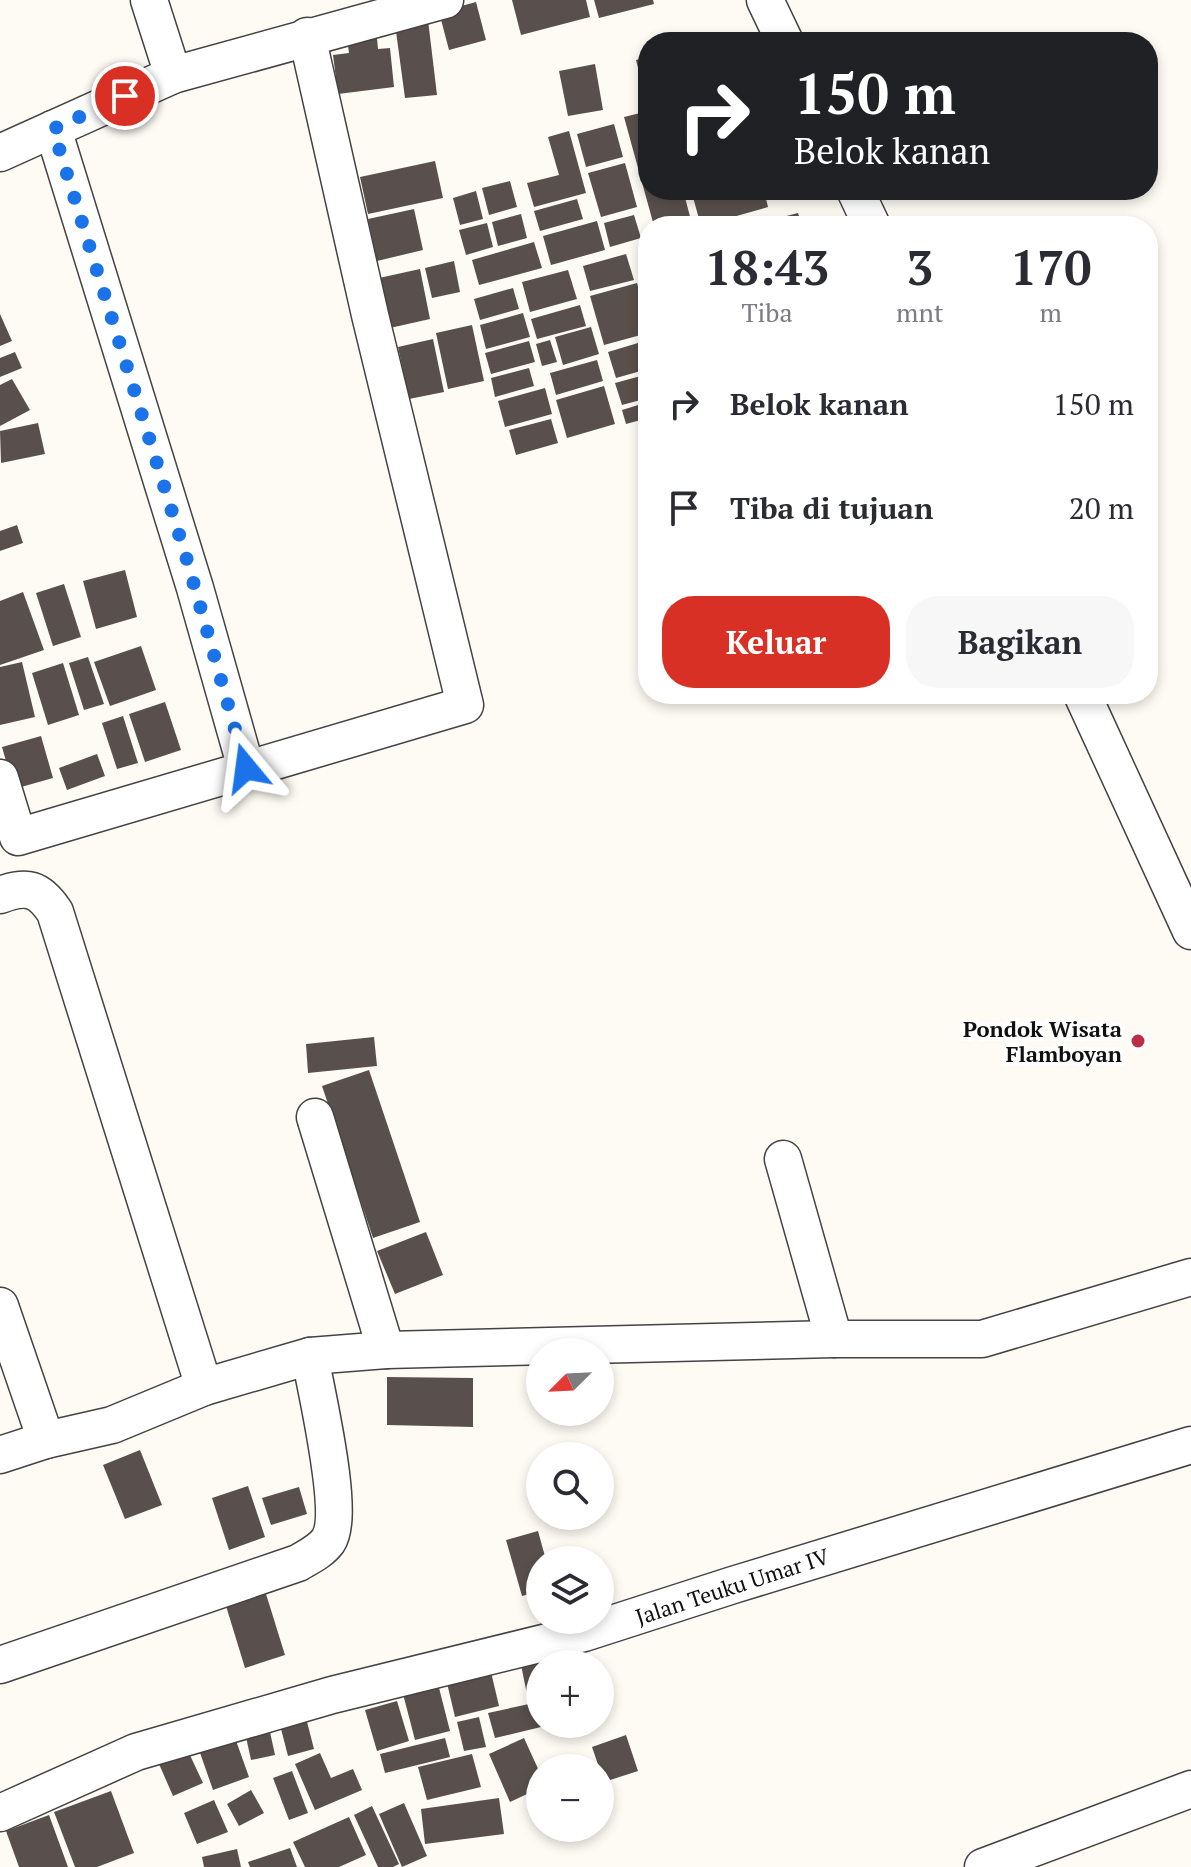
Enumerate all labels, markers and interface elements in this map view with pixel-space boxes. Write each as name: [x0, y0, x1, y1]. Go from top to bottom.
text: 150 m: [794, 56, 956, 130]
pin: [91, 62, 159, 130]
icon: right: [662, 64, 766, 168]
icon: arrive: [103, 74, 147, 118]
text: Belok kanan: [794, 127, 990, 174]
text: 18:43: [705, 235, 829, 299]
text: 3: [906, 235, 933, 299]
text: 170: [1010, 235, 1091, 299]
text: Tiba: [741, 295, 793, 329]
text: mnt: [896, 295, 944, 329]
text: m: [1040, 295, 1062, 329]
icon: right: [662, 382, 706, 426]
text: Belok kanan: [730, 384, 909, 424]
text: 150 m: [1053, 384, 1134, 424]
icon: arrive: [662, 486, 706, 530]
text: Tiba di tujuan: [730, 488, 933, 528]
text: 20 m: [1069, 488, 1134, 528]
button: Keluar: [662, 596, 890, 688]
button: Bagikan: [906, 596, 1134, 688]
position arrow: [204, 726, 288, 810]
place label: Pondok Wisata Flamboyan: [963, 1014, 1122, 1068]
marker: Pondok Wisata Flamboyan: [1129, 1032, 1147, 1050]
north arrow: [526, 1338, 614, 1426]
map controls: [526, 1338, 614, 1842]
button: search: [526, 1442, 614, 1530]
street label: Jalan Teuku Umar IV: [632, 1541, 833, 1631]
button: layers: [526, 1546, 614, 1634]
button: +: [526, 1650, 614, 1738]
button: −: [526, 1754, 614, 1842]

